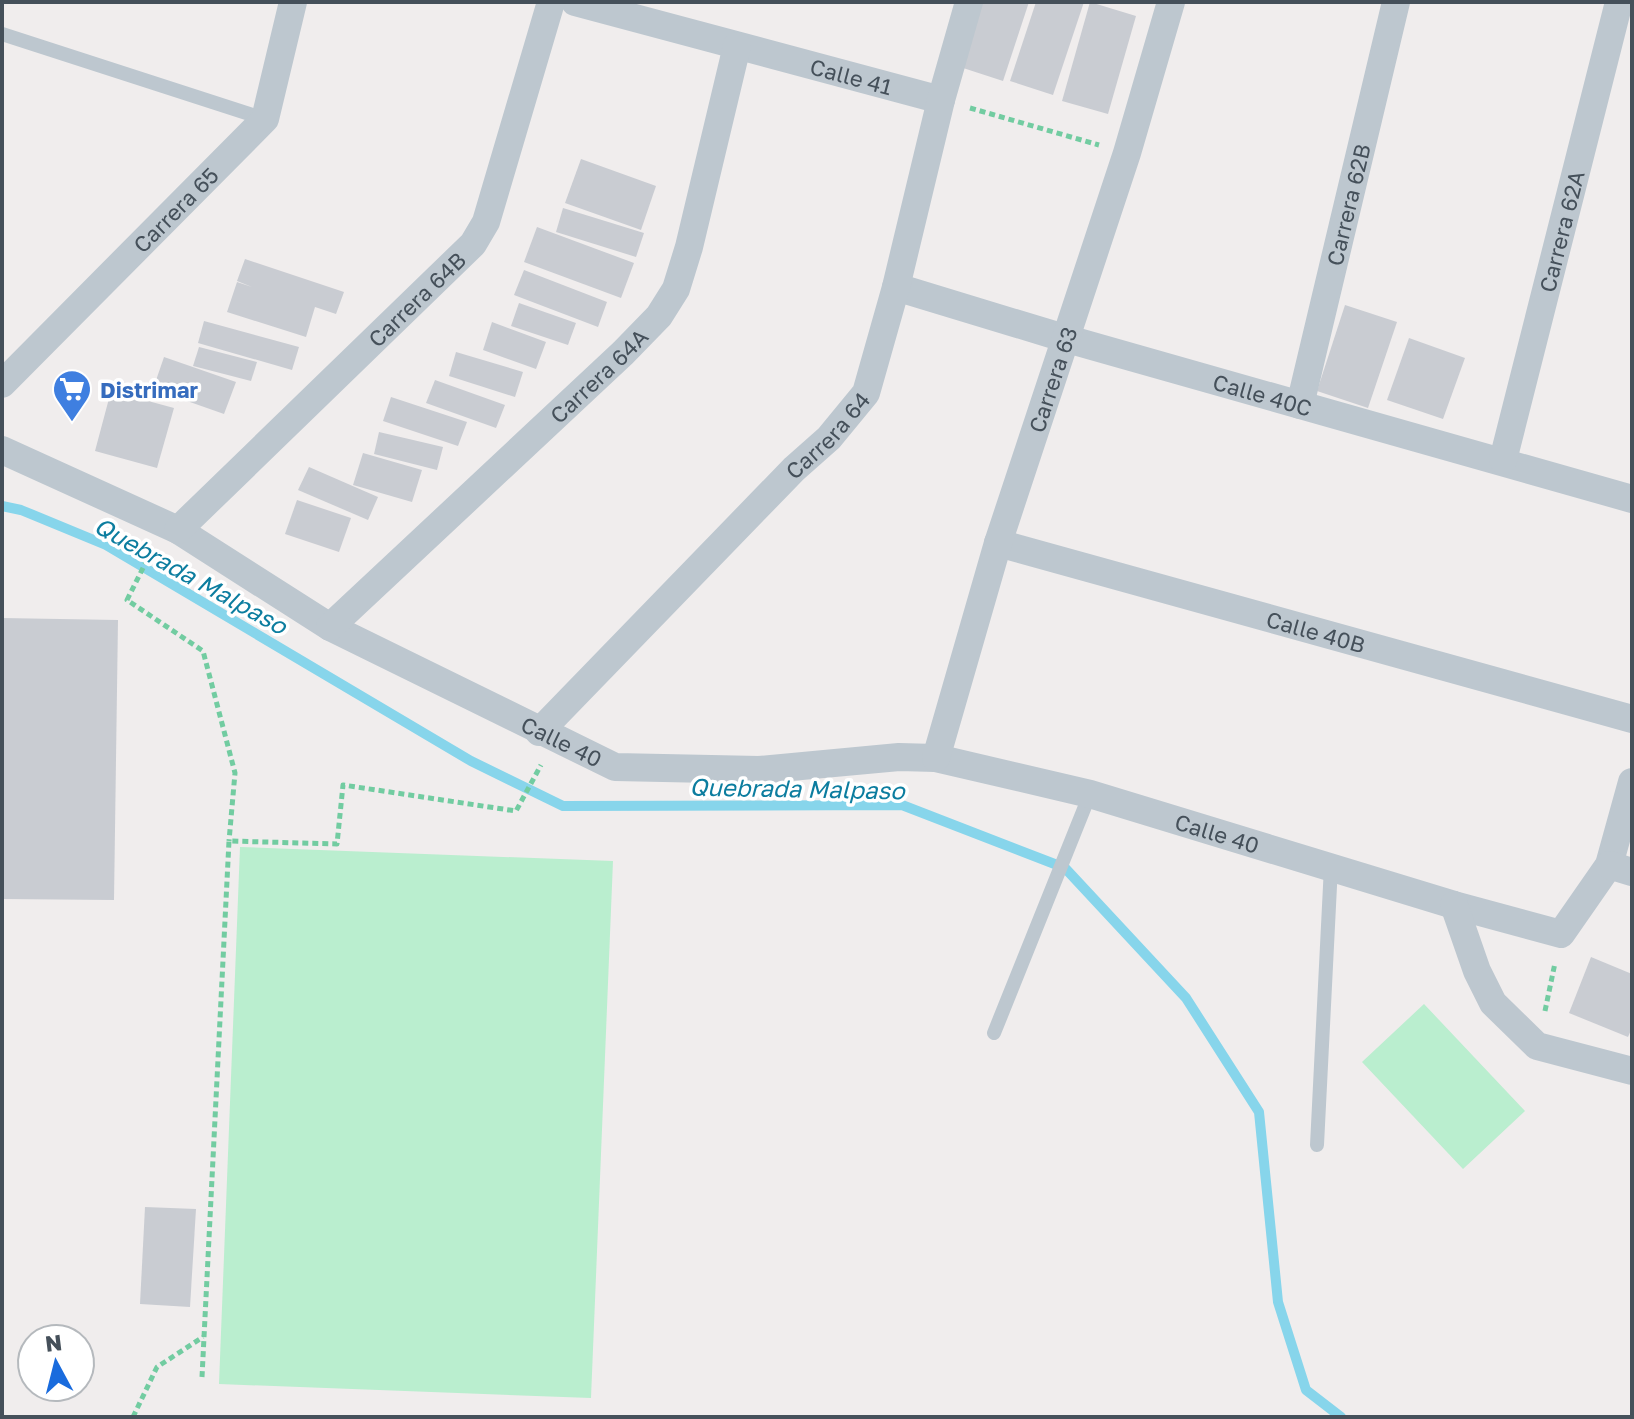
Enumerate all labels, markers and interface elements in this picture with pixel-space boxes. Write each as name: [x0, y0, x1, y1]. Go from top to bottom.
street label: Calle 41: [807, 52, 895, 100]
street label: Carrera 62B: [1320, 141, 1375, 268]
street label: Carrera 65: [127, 161, 223, 258]
street label: Carrera 62A: [1533, 167, 1589, 295]
street label: Carrera 64B: [362, 246, 471, 352]
street label: Carrera 64A: [544, 322, 653, 428]
street label: Carrera 63: [1022, 323, 1082, 436]
street label: Calle 40C: [1210, 367, 1315, 421]
supermarket icon: Distrimar: [51, 368, 93, 423]
place label: Distrimar: [100, 376, 198, 403]
street label: Carrera 64: [779, 386, 875, 484]
water label: Quebrada Malpaso: [90, 510, 294, 641]
street label: Calle 40B: [1264, 605, 1368, 658]
street label: Calle 40: [517, 710, 607, 772]
water label: Quebrada Malpaso: [689, 772, 906, 804]
street label: Calle 40: [1172, 807, 1263, 858]
north arrow: [16, 1323, 96, 1403]
text: N: [44, 1328, 63, 1357]

